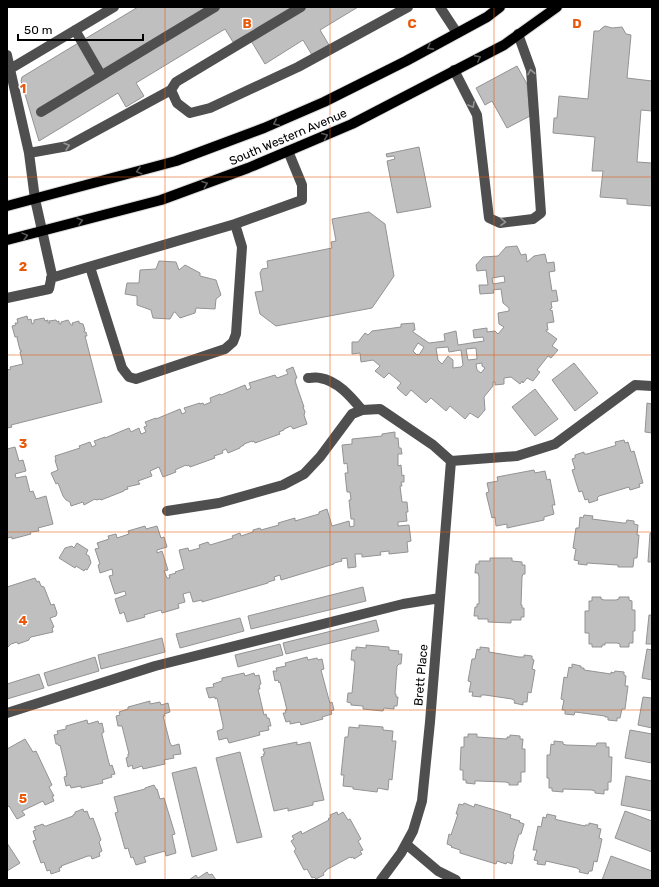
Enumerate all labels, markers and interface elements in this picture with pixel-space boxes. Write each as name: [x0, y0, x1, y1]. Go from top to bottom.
scale bar: [18, 16, 143, 42]
text: B: [242, 16, 252, 31]
text: C: [407, 16, 417, 31]
text: D: [572, 16, 582, 31]
text: 50 m: [24, 23, 52, 37]
one-way arrow: [427, 43, 434, 50]
one-way arrow: [474, 55, 482, 62]
one-way arrow: [527, 69, 536, 75]
text: 1: [20, 81, 26, 96]
one-way arrow: [468, 101, 475, 108]
street label: South Western Avenue: [227, 106, 349, 168]
one-way arrow: [272, 118, 280, 126]
one-way arrow: [322, 132, 329, 140]
one-way arrow: [63, 142, 70, 150]
one-way arrow: [135, 166, 142, 175]
one-way arrow: [201, 180, 208, 189]
one-way arrow: [76, 217, 83, 226]
one-way arrow: [500, 217, 506, 226]
one-way arrow: [21, 232, 28, 240]
text: 2: [19, 259, 27, 274]
text: 3: [19, 436, 28, 451]
text: 4: [19, 613, 28, 628]
street label: Brett Place: [411, 643, 431, 707]
text: 5: [19, 791, 27, 806]

